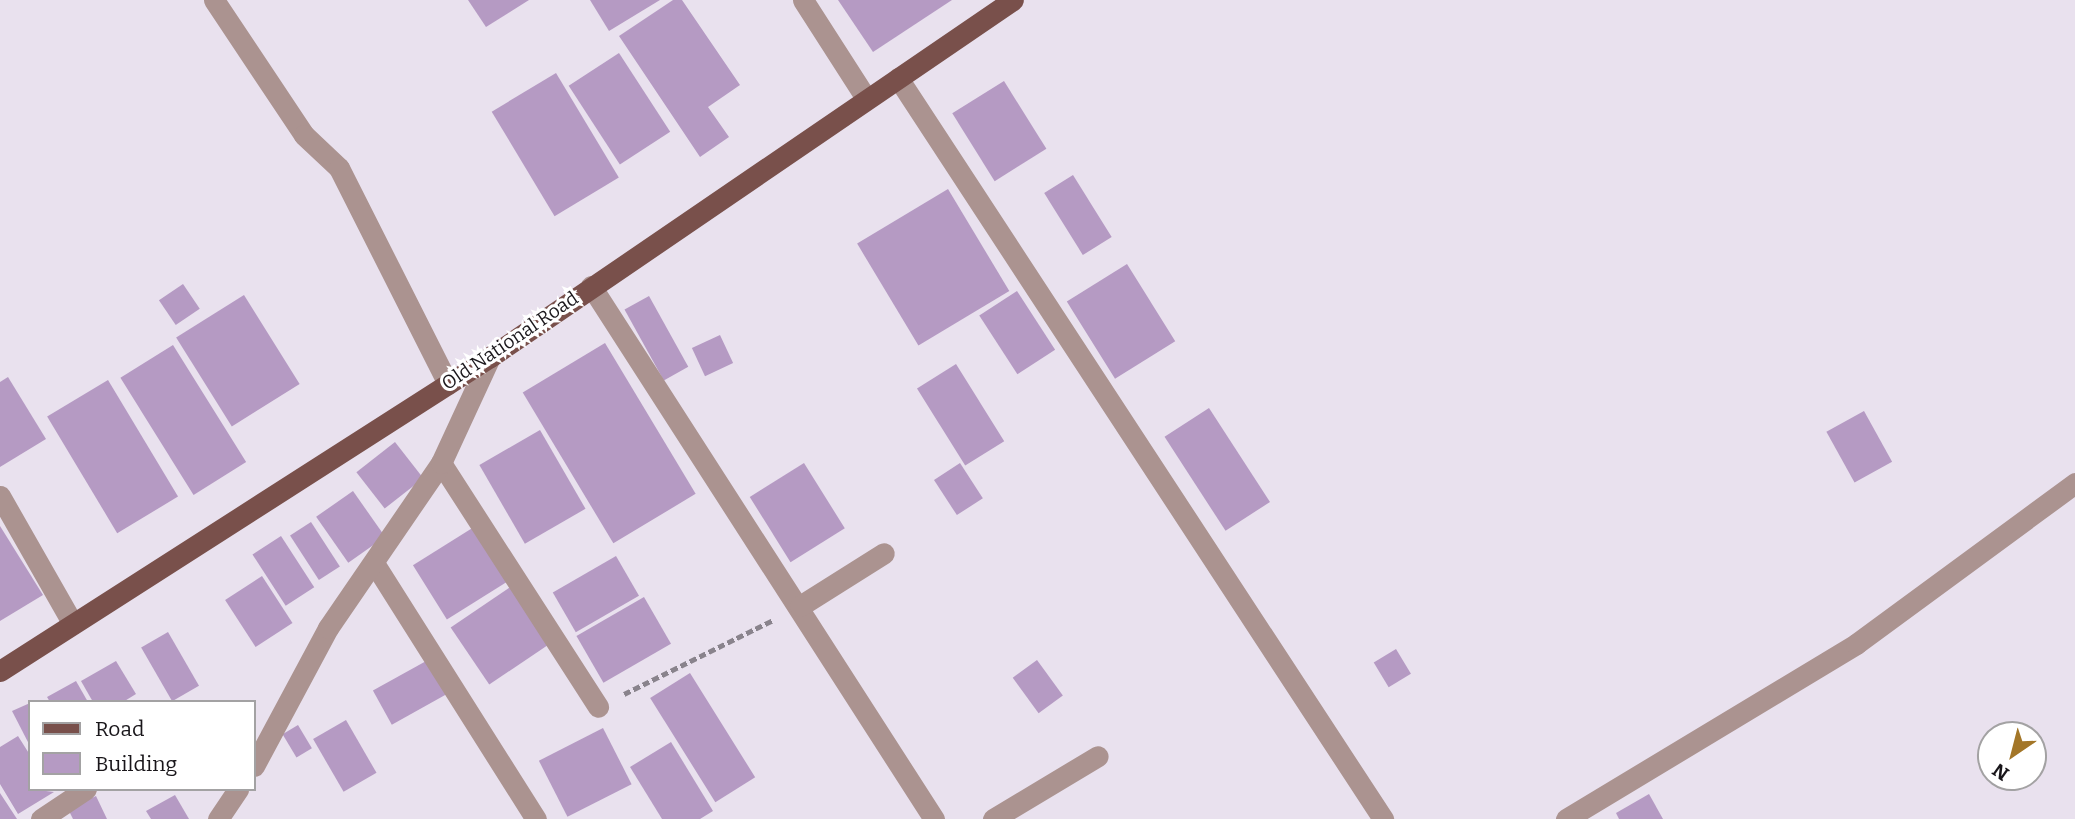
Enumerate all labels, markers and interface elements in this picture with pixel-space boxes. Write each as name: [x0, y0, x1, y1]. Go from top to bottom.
street label: Old National Road: [437, 287, 583, 395]
legend: [28, 700, 256, 791]
text: Road: [95, 716, 144, 742]
north arrow: [1977, 721, 2047, 791]
text: Building: [95, 751, 177, 777]
text: N: [1988, 758, 2013, 786]

